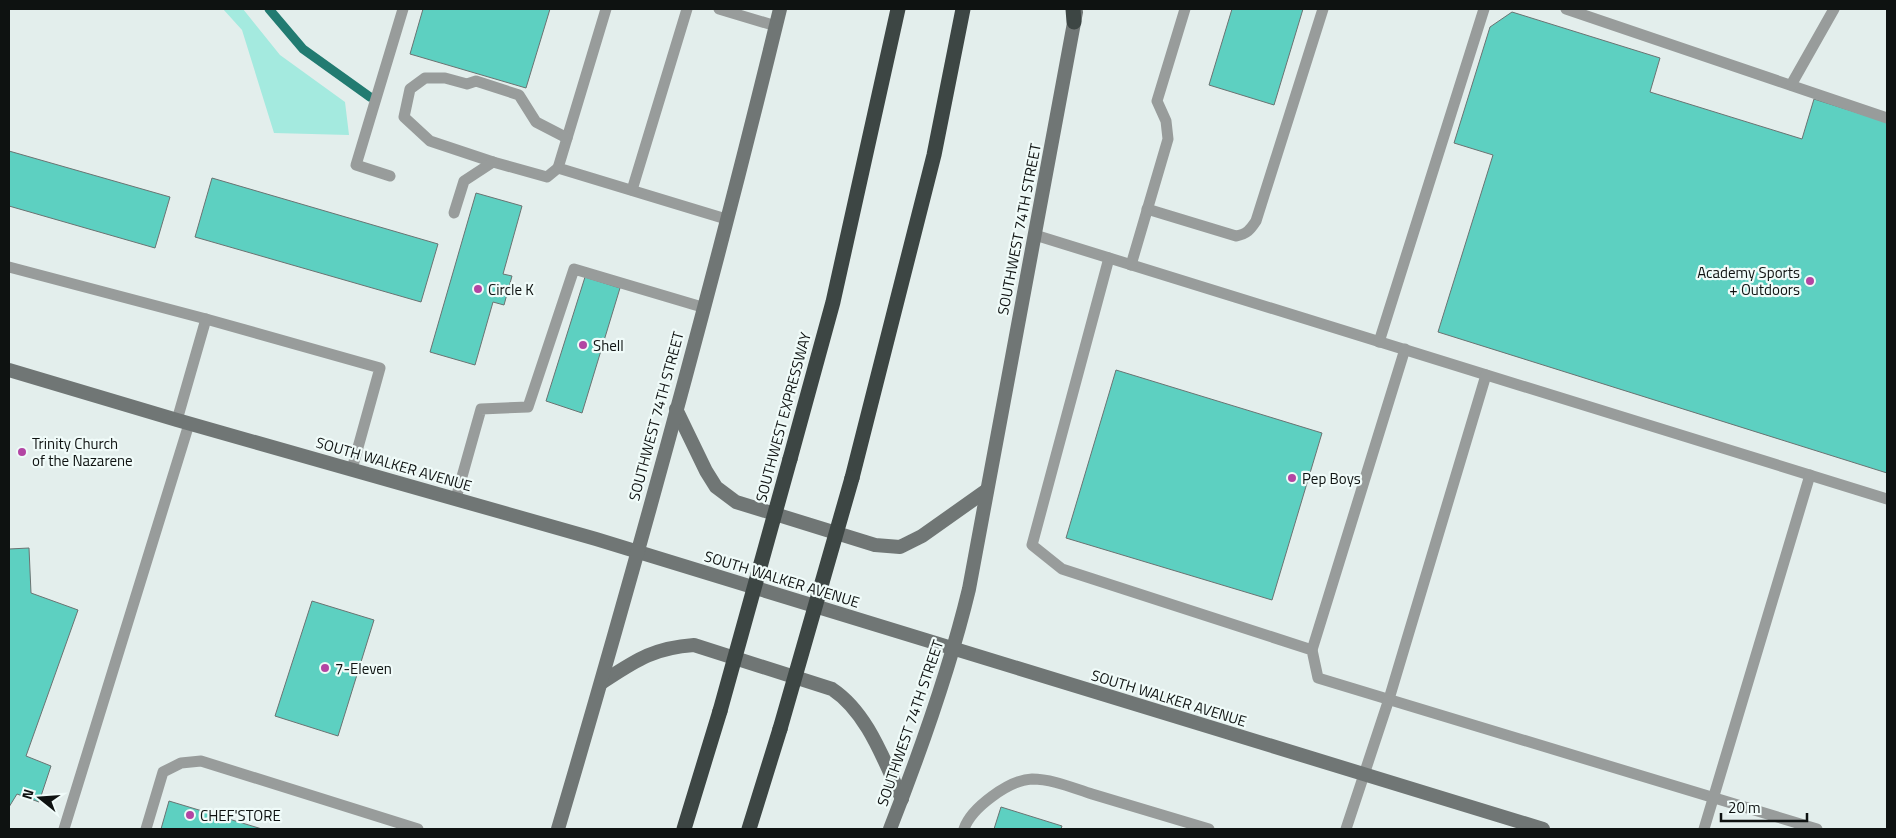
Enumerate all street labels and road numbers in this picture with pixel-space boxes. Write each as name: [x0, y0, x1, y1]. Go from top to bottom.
street label: SOUTHWEST 74TH STREET: [991, 141, 1047, 317]
street label: SOUTHWEST 74TH STREET: [622, 329, 690, 503]
street label: SOUTHWEST EXPRESSWAY: [749, 329, 817, 505]
street label: SOUTH WALKER AVENUE: [313, 431, 475, 497]
street label: SOUTH WALKER AVENUE: [702, 544, 862, 614]
street label: SOUTHWEST 74TH STREET: [871, 637, 949, 809]
street label: SOUTH WALKER AVENUE: [1089, 663, 1249, 733]

